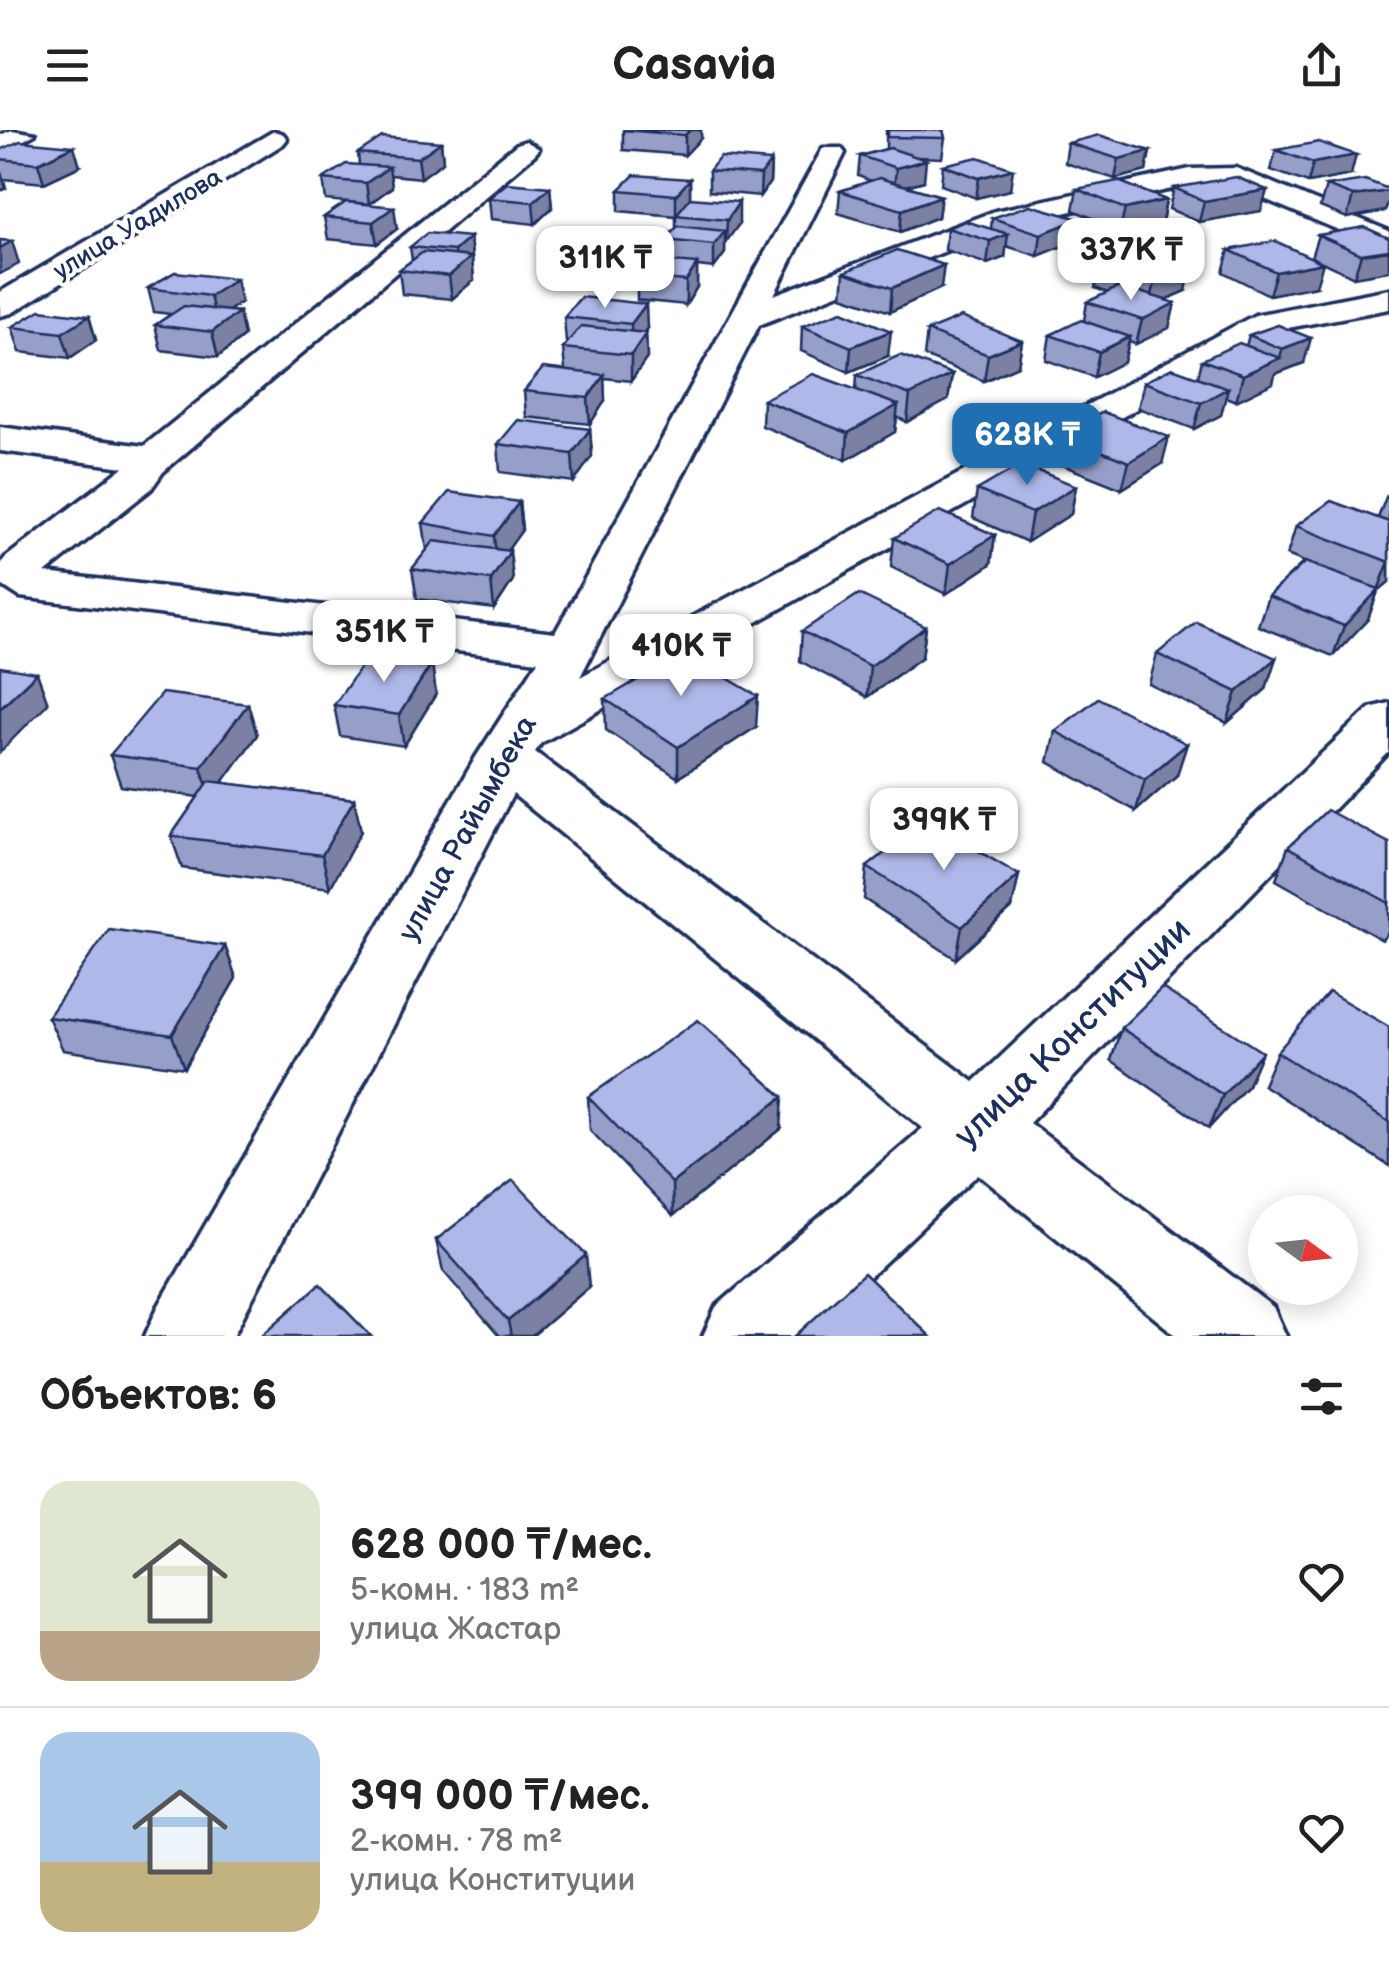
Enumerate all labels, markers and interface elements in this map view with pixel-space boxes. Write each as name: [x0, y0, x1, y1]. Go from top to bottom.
icon: menu: [40, 38, 95, 93]
text: Casavia: [613, 38, 776, 93]
icon: share: [1294, 38, 1349, 93]
street label: улица Уадилова: [48, 162, 228, 287]
pin: 337K ₸: [1050, 218, 1212, 303]
pin: 311K ₸: [524, 226, 686, 311]
text: 337K ₸: [1080, 231, 1182, 270]
text: 311K ₸: [558, 239, 652, 278]
pin: 628K ₸: [946, 403, 1108, 488]
text: 628K ₸: [974, 416, 1080, 455]
pin: 351K ₸: [303, 600, 465, 685]
text: 351K ₸: [335, 613, 433, 652]
pin: 410K ₸: [600, 614, 762, 699]
text: 410K ₸: [631, 627, 731, 666]
street label: улица Райымбека: [391, 709, 545, 948]
pin: 399K ₸: [863, 788, 1025, 873]
text: 399K ₸: [892, 801, 996, 840]
street label: улица Конституции: [946, 909, 1200, 1157]
north arrow: [1248, 1195, 1358, 1305]
map controls: [1248, 1195, 1358, 1305]
icon: filters: [1294, 1369, 1349, 1424]
text: Объектов: 6: [40, 1371, 277, 1422]
text: 628 000 ₸/мес.: [350, 1520, 652, 1571]
icon: home: [120, 1521, 240, 1641]
icon: heart: [1294, 1554, 1349, 1609]
text: 5-комн. · 183 m²: [350, 1571, 579, 1610]
text: улица Жастар: [350, 1610, 561, 1649]
text: 399 000 ₸/мес.: [350, 1771, 650, 1822]
icon: home: [120, 1772, 240, 1892]
icon: heart: [1294, 1805, 1349, 1860]
text: 2-комн. · 78 m²: [350, 1822, 563, 1861]
text: улица Конституции: [350, 1861, 635, 1900]

